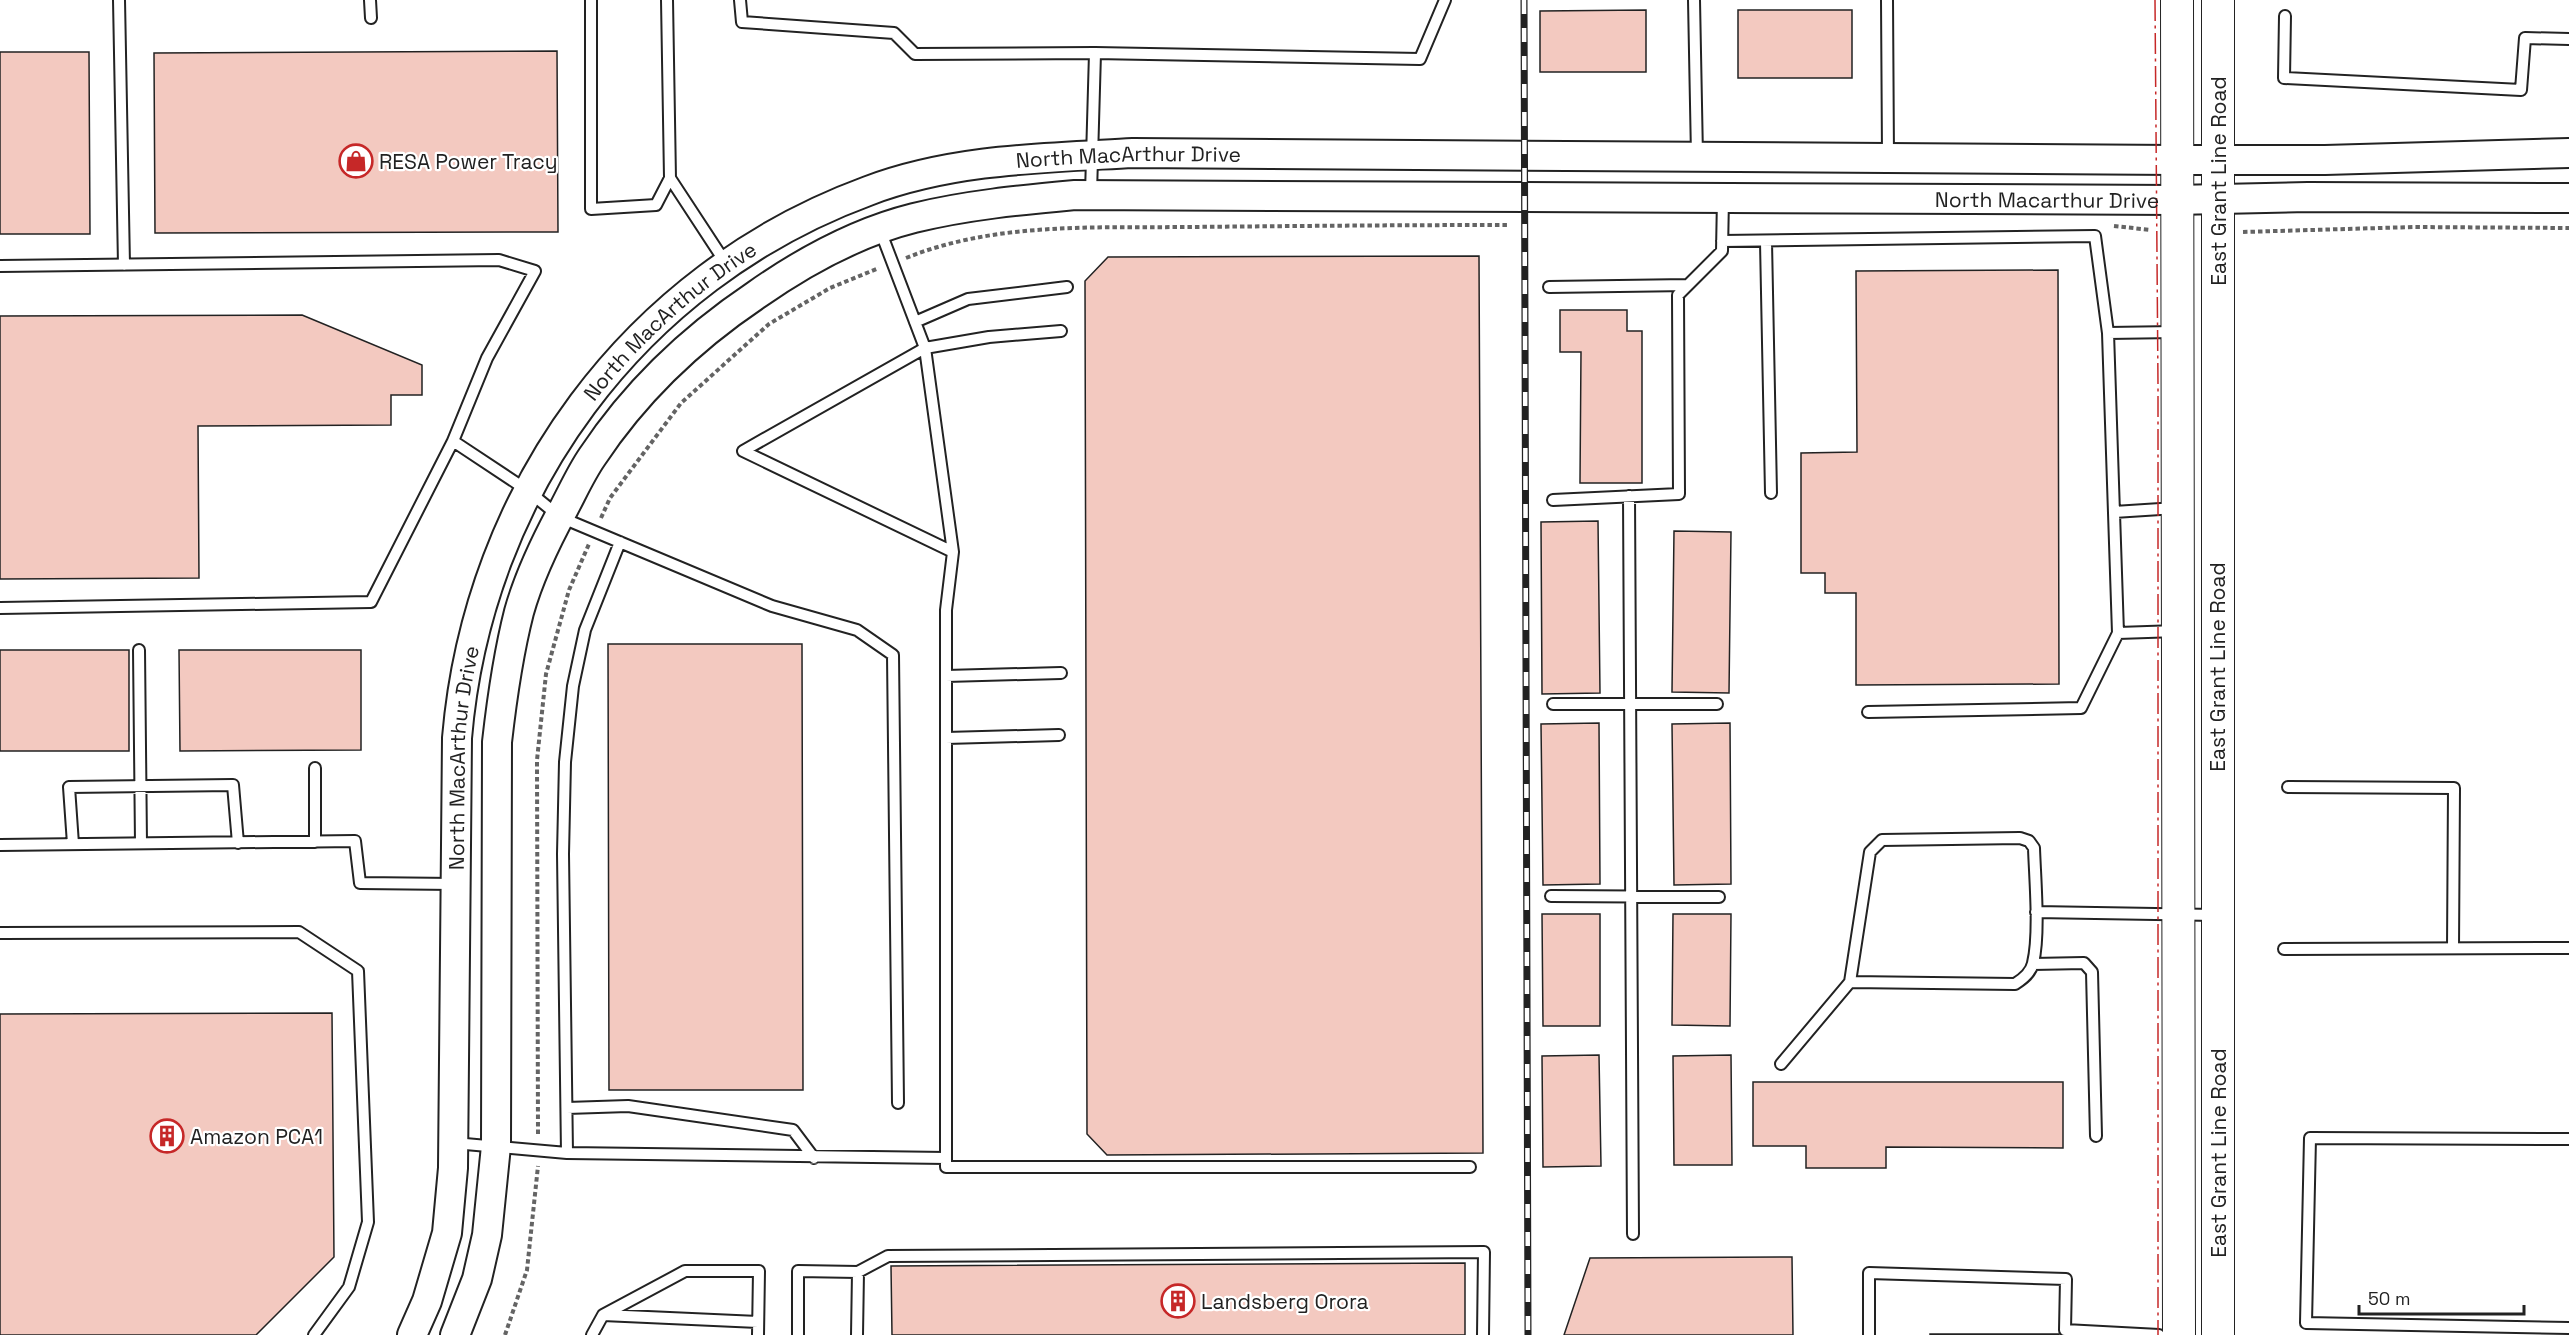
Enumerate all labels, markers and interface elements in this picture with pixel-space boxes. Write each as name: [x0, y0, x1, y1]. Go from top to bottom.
street label: East Grant Line Road: [2205, 76, 2232, 286]
street label: North MacArthur Drive: [1015, 139, 1241, 174]
shop icon: RESA Power Tracy: [338, 143, 374, 179]
place label: RESA Power Tracy: [379, 148, 558, 175]
street label: North Macarthur Drive: [1935, 185, 2159, 213]
street label: North MacArthur Drive: [577, 235, 761, 406]
street label: East Grant Line Road: [2204, 562, 2231, 772]
street label: North MacArthur Drive: [442, 643, 485, 870]
street label: East Grant Line Road: [2205, 1048, 2232, 1258]
building icon: Amazon PCA1: [149, 1118, 185, 1154]
place label: Amazon PCA1: [190, 1123, 323, 1150]
scale bar: [2359, 1278, 2524, 1316]
building icon: Landsberg Orora: [1160, 1283, 1196, 1319]
text: 50 m: [2368, 1287, 2410, 1310]
place label: Landsberg Orora: [1201, 1288, 1369, 1315]

